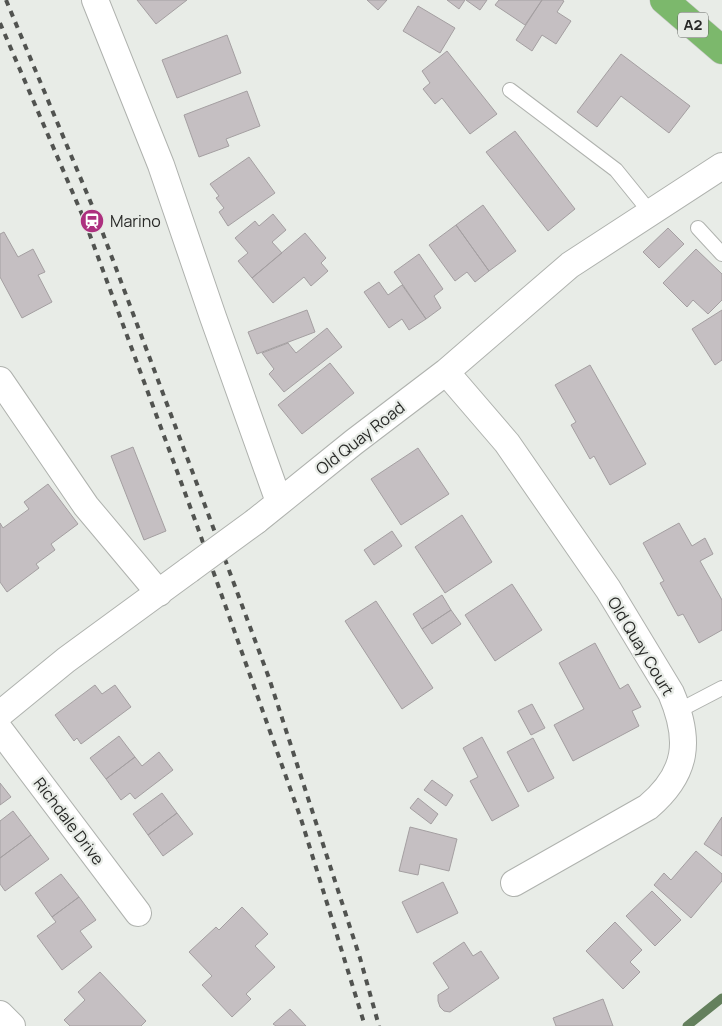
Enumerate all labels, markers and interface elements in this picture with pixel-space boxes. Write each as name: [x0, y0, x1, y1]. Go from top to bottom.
road number: A2: [678, 12, 708, 38]
station icon: Marino: [79, 208, 105, 234]
place label: Marino: [110, 210, 161, 232]
street label: Old Quay Road: [311, 396, 409, 480]
street label: Old Quay Court: [603, 592, 679, 700]
street label: Richdale Drive: [29, 773, 109, 869]

